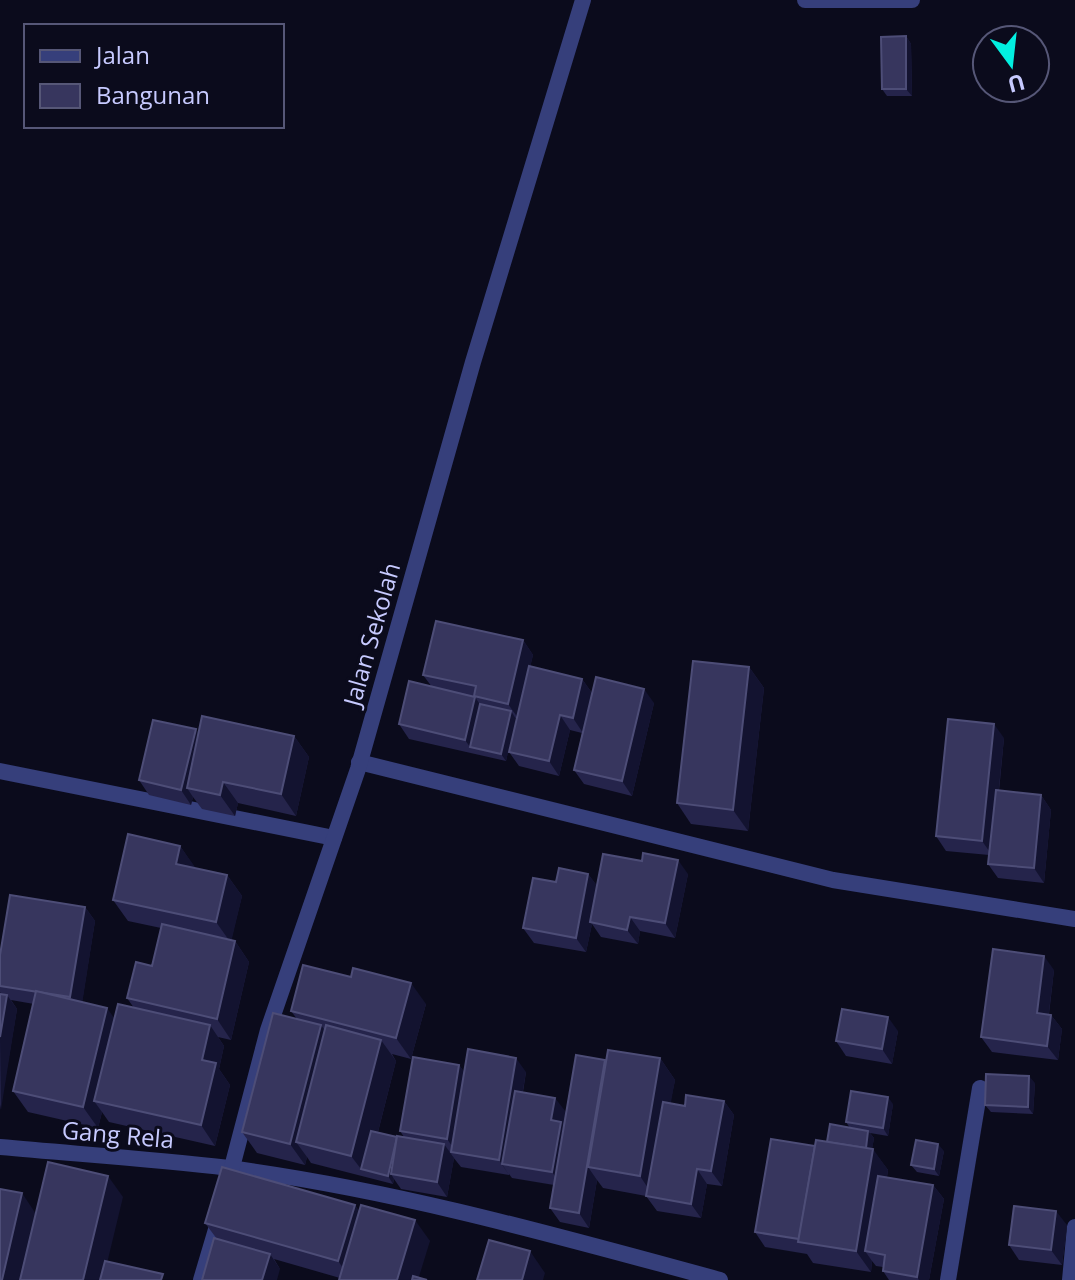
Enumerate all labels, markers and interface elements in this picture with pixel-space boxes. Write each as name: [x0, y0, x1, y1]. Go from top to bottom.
legend: [24, 24, 284, 128]
north arrow: [971, 24, 1051, 104]
text: Jalan: [94, 38, 150, 71]
text: U: [1005, 68, 1028, 101]
text: Bangunan: [96, 78, 210, 111]
street label: Jalan Sekolah: [334, 558, 407, 712]
street label: Gang Rela: [61, 1113, 175, 1155]

